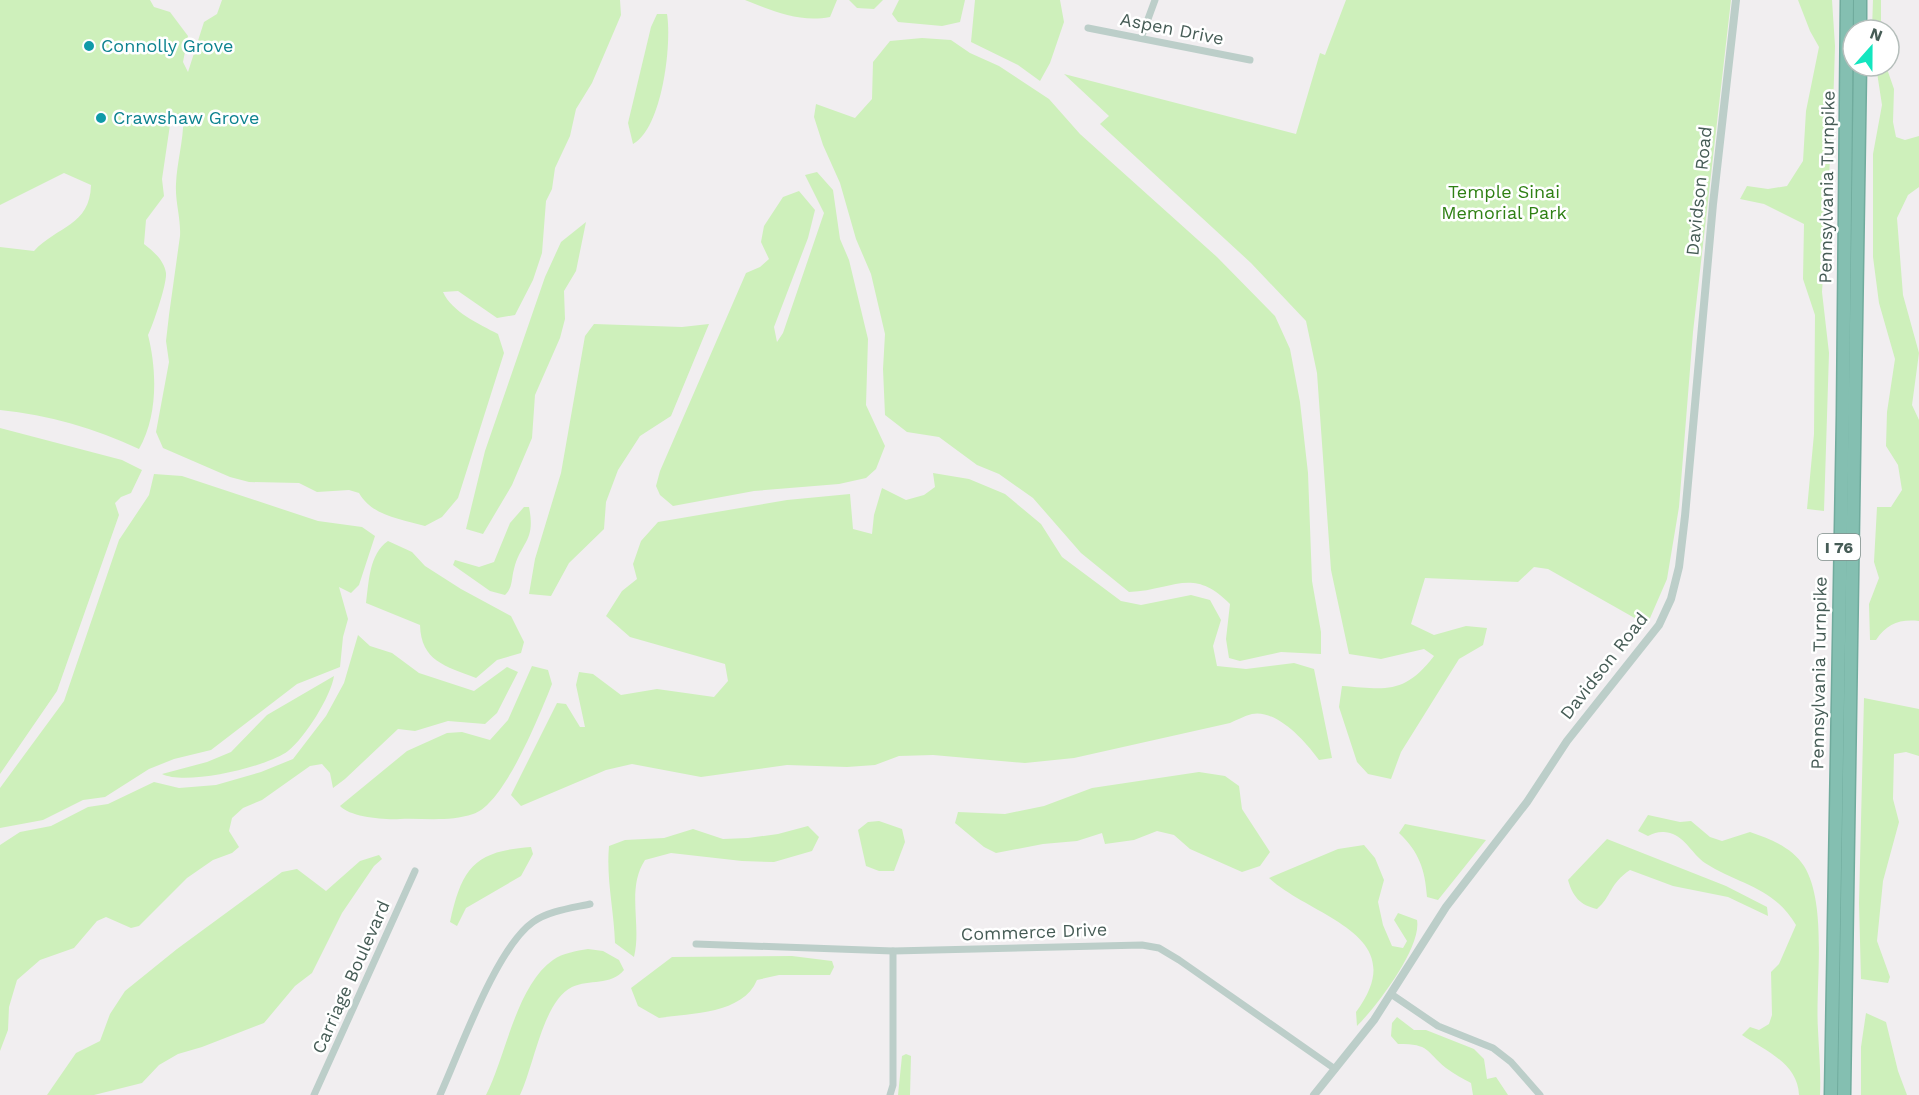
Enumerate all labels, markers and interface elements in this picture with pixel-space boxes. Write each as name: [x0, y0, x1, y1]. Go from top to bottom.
street label: Aspen Drive: [1119, 8, 1226, 49]
north arrow: [1841, 18, 1901, 78]
text: N: [1867, 23, 1885, 45]
place label: Connolly Grove: [101, 35, 233, 56]
marker: Connolly Grove: [82, 39, 96, 53]
street label: Pennsylvania Turnpike: [1814, 90, 1839, 284]
place label: Crawshaw Grove: [113, 107, 259, 128]
marker: Crawshaw Grove: [94, 111, 108, 125]
street label: Davidson Road: [1681, 125, 1716, 257]
park label: Temple Sinai Memorial Park: [1441, 181, 1567, 223]
road number: I 76: [1818, 534, 1860, 560]
street label: Pennsylvania Turnpike: [1806, 576, 1831, 770]
street label: Davidson Road: [1555, 608, 1652, 723]
street label: Carriage Boulevard: [307, 897, 394, 1057]
street label: Commerce Drive: [961, 918, 1107, 945]

